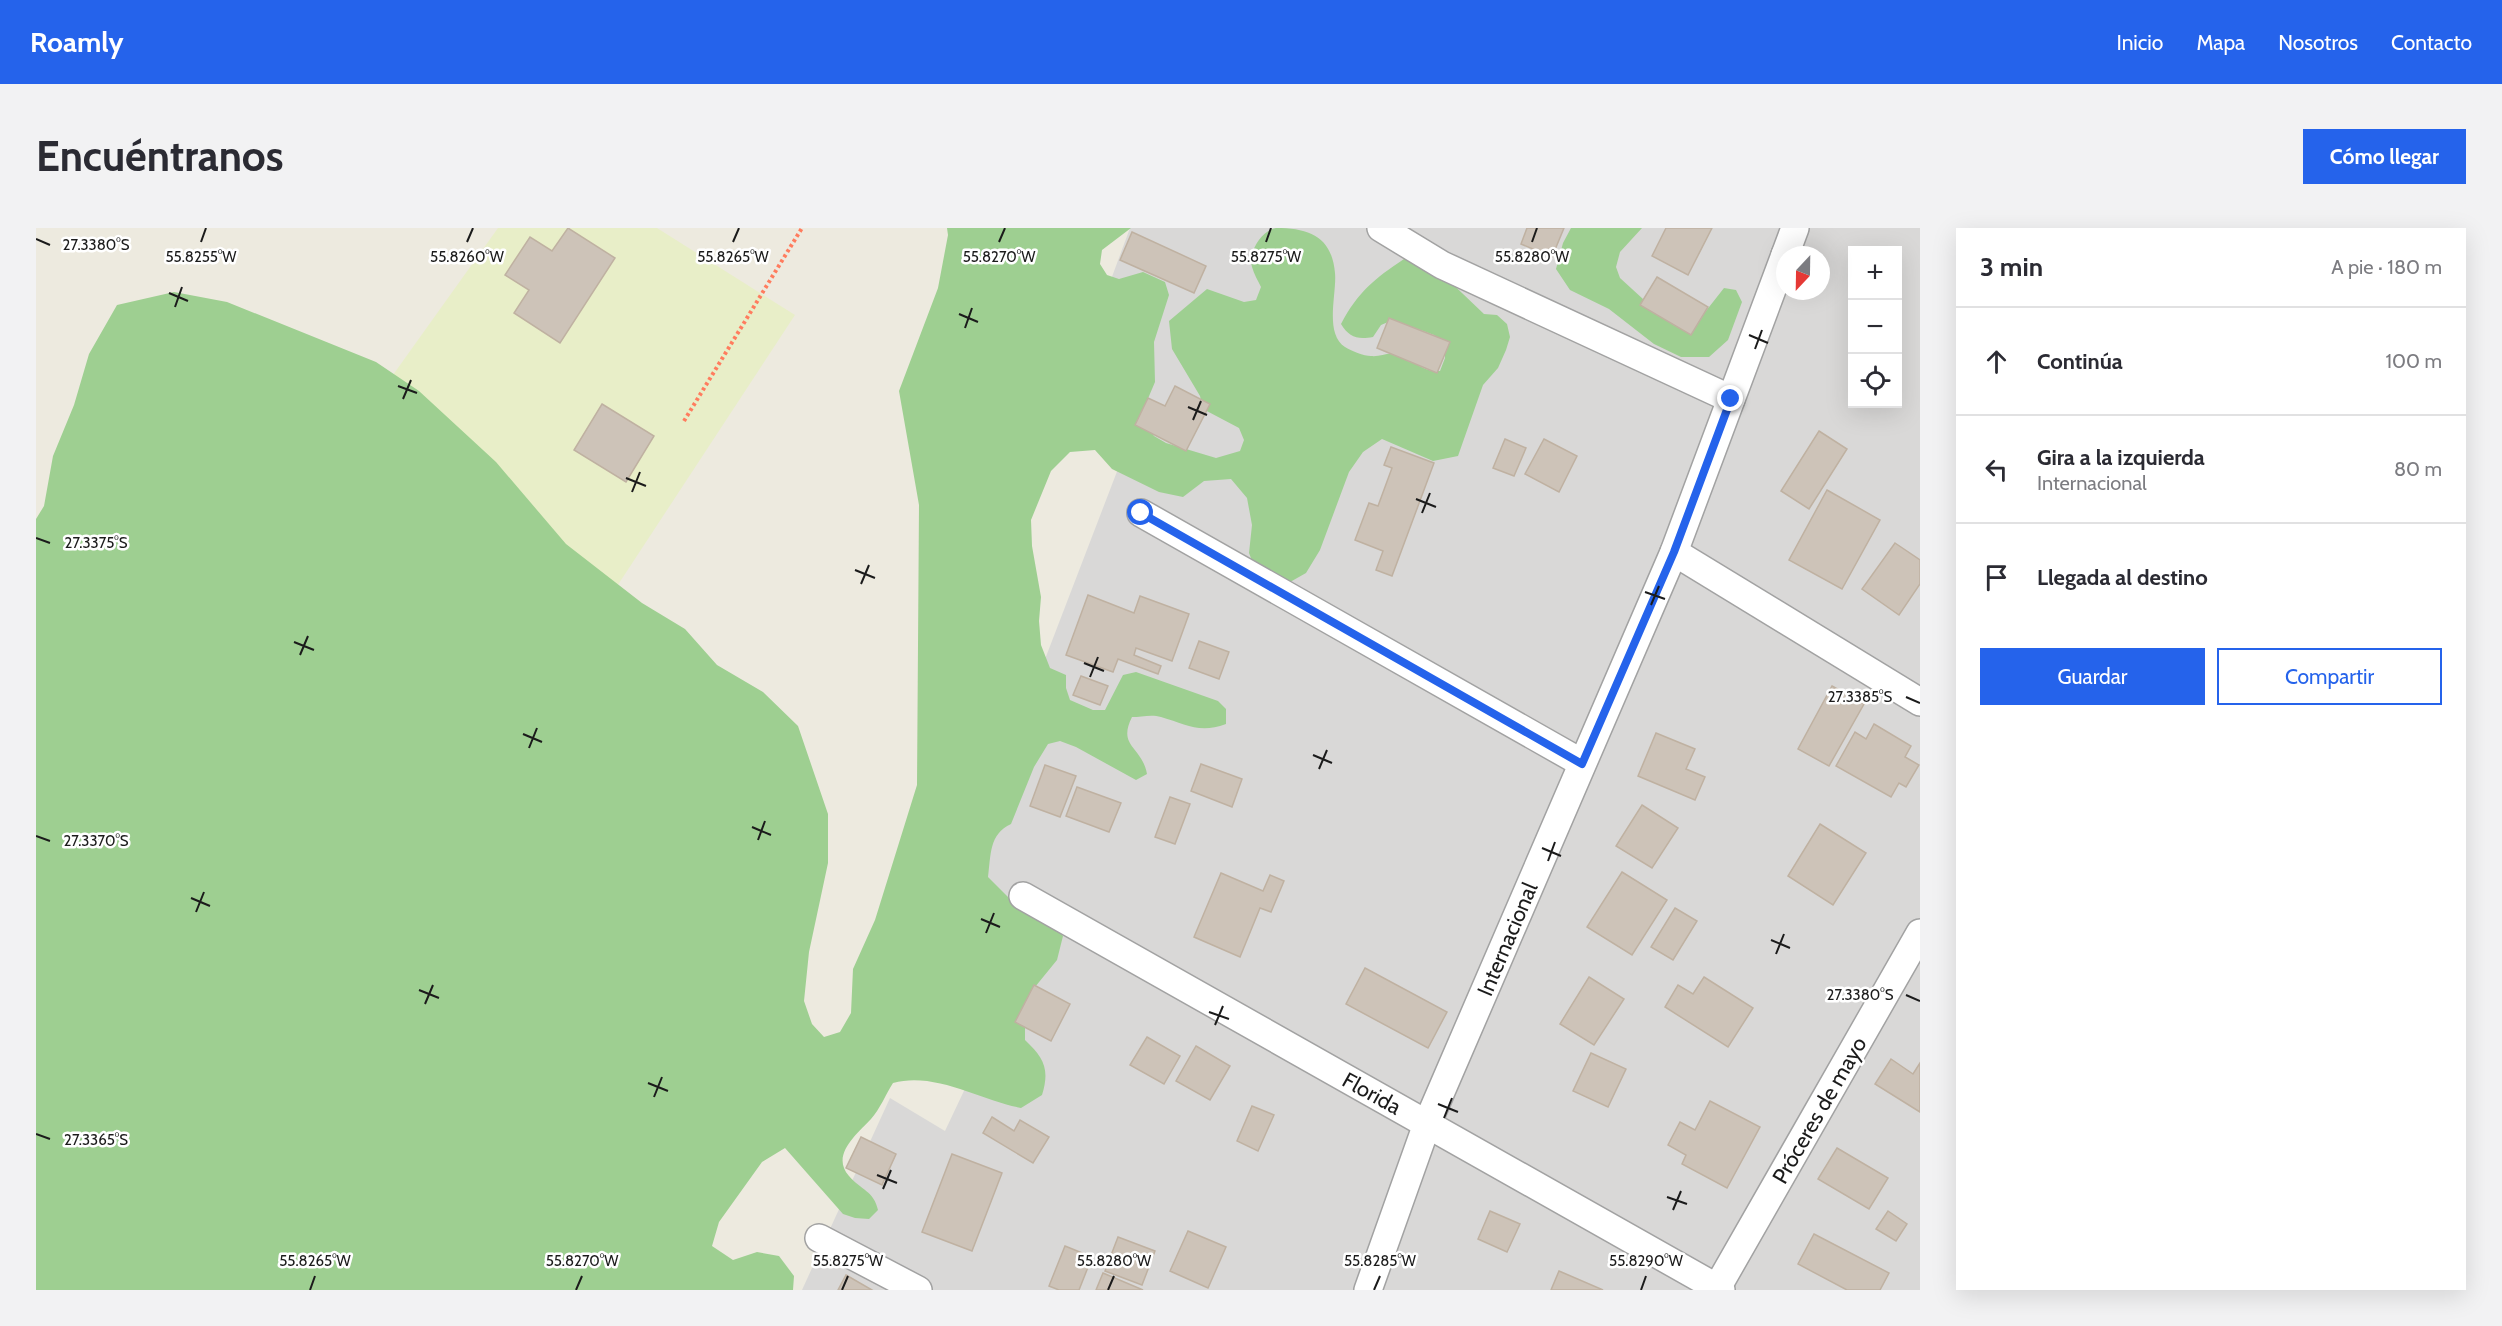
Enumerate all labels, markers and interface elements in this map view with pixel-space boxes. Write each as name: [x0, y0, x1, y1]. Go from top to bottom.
text: Roamly: [30, 25, 124, 59]
text: Inicio: [2116, 30, 2163, 55]
text: Mapa: [2196, 30, 2245, 55]
text: Nosotros: [2278, 30, 2358, 55]
text: Contacto: [2391, 30, 2472, 55]
button: Cómo llegar: [2303, 129, 2466, 184]
text: Encuéntranos: [36, 130, 284, 182]
text: 27.3380°S: [63, 236, 130, 254]
north arrow: [1776, 246, 1830, 300]
map controls: [1848, 246, 1902, 408]
button: +: [1848, 246, 1902, 300]
text: 55.8255°W: [165, 248, 237, 266]
text: 55.8260°W: [430, 248, 505, 266]
text: 55.8265°W: [697, 248, 770, 266]
text: 55.8270°W: [963, 248, 1036, 266]
text: 55.8275°W: [1231, 248, 1302, 266]
text: 55.8280°W: [1495, 248, 1570, 266]
text: 3 min: [1980, 251, 2043, 283]
text: A pie · 180 m: [2331, 255, 2442, 279]
button: −: [1848, 300, 1902, 354]
icon: ahead: [1980, 345, 2013, 378]
text: Continúa: [2037, 348, 2123, 375]
text: 100 m: [2386, 349, 2442, 373]
button: locate: [1848, 354, 1902, 408]
route end: [1717, 385, 1743, 411]
text: Gira a la izquierda: [2037, 444, 2205, 471]
icon: left: [1980, 453, 2013, 486]
text: 80 m: [2394, 457, 2442, 481]
text: Internacional: [2037, 471, 2147, 495]
route start: [1127, 499, 1153, 525]
text: 27.3375°S: [65, 534, 128, 552]
icon: arrive: [1980, 561, 2013, 594]
text: Llegada al destino: [2037, 564, 2208, 591]
button: Guardar: [1980, 648, 2205, 705]
button: Compartir: [2217, 648, 2442, 705]
text: 27.3385°S: [1828, 688, 1892, 706]
text: 27.3370°S: [63, 832, 129, 850]
street label: Internacional: [1471, 878, 1544, 1000]
text: 27.3380°S: [1827, 986, 1894, 1004]
street label: Próceres de mayo: [1766, 1032, 1872, 1188]
street label: Florida: [1338, 1066, 1406, 1121]
text: 27.3365°S: [64, 1131, 128, 1149]
text: 55.8265°W: [279, 1252, 352, 1270]
text: 55.8270°W: [546, 1252, 619, 1270]
text: 55.8275°W: [813, 1252, 884, 1270]
text: 55.8280°W: [1077, 1252, 1152, 1270]
text: 55.8285°W: [1344, 1252, 1417, 1270]
text: 55.8290°W: [1609, 1252, 1684, 1270]

